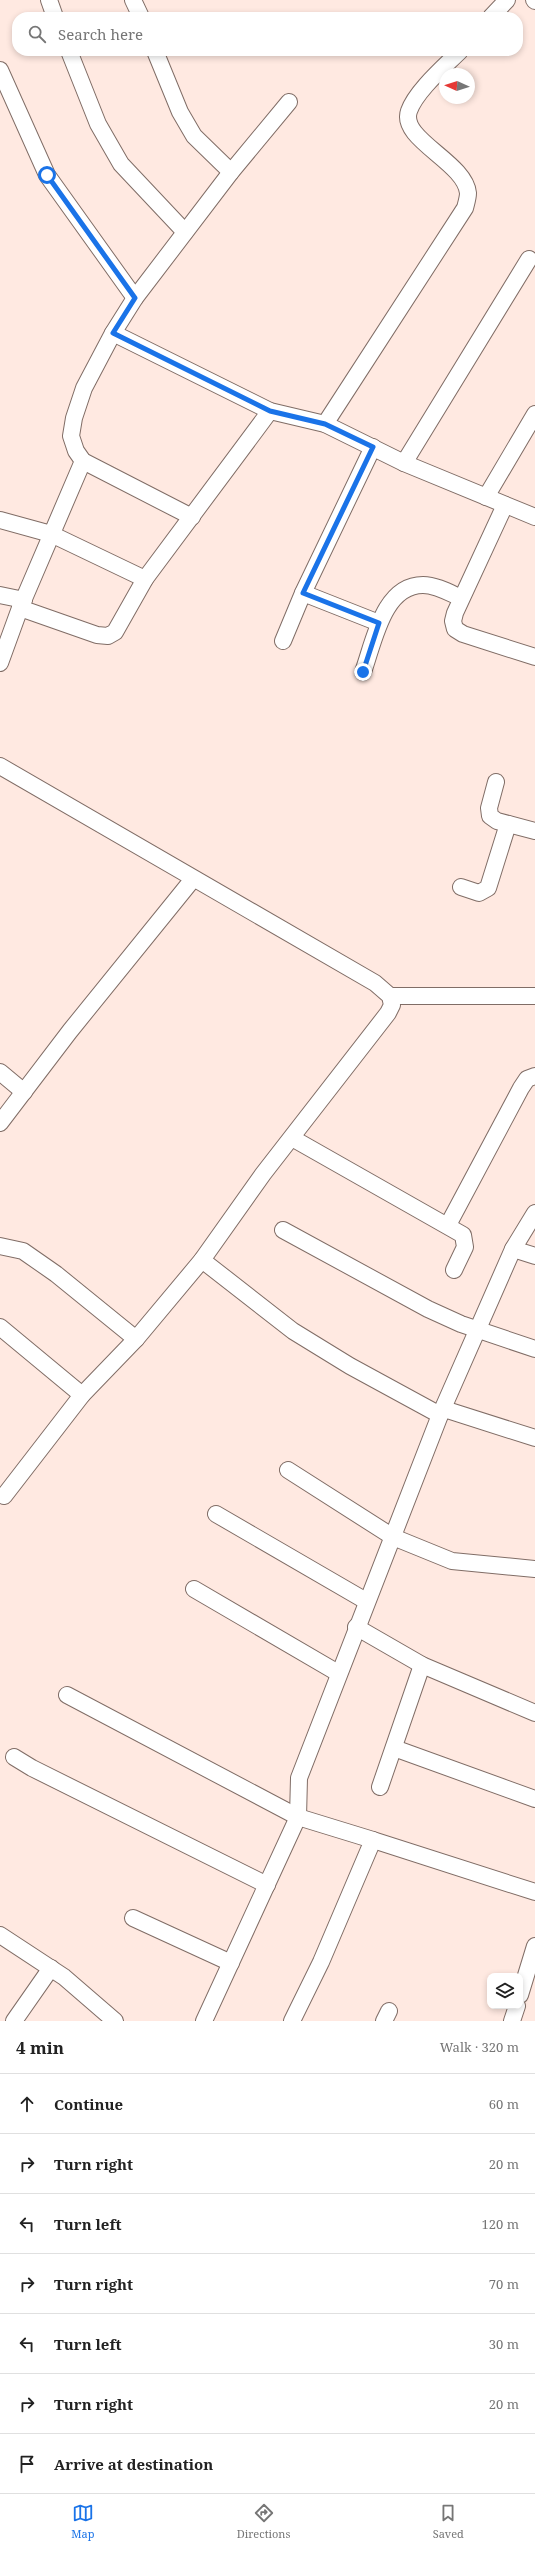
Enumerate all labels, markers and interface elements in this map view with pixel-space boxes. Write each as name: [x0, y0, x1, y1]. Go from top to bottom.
search box: [12, 12, 523, 56]
icon: search: [26, 23, 48, 45]
text: Search here: [58, 24, 143, 44]
north arrow: [439, 68, 475, 104]
route start: [38, 166, 56, 184]
route end: [354, 663, 372, 681]
map controls: [487, 1973, 523, 2009]
button: layers: [487, 1973, 523, 2009]
text: 4 min: [16, 2036, 64, 2059]
text: Walk · 320 m: [440, 2038, 519, 2056]
icon: ahead: [16, 2093, 38, 2115]
text: Continue: [54, 2094, 123, 2114]
text: 60 m: [489, 2095, 519, 2113]
icon: right: [16, 2153, 38, 2175]
text: Turn right: [54, 2154, 133, 2174]
text: 20 m: [489, 2155, 519, 2173]
icon: left: [16, 2213, 38, 2235]
text: Turn left: [54, 2214, 122, 2234]
text: 120 m: [482, 2215, 519, 2233]
icon: right: [16, 2273, 38, 2295]
text: Turn right: [54, 2274, 133, 2294]
text: 70 m: [489, 2275, 519, 2293]
icon: left: [16, 2333, 38, 2355]
text: Turn left: [54, 2334, 122, 2354]
text: 30 m: [489, 2335, 519, 2353]
icon: right: [16, 2393, 38, 2415]
text: Turn right: [54, 2394, 133, 2414]
text: 20 m: [489, 2395, 519, 2413]
icon: arrive: [16, 2453, 38, 2475]
text: Arrive at destination: [54, 2454, 213, 2474]
tab: Map: [71, 2502, 94, 2541]
tab: Directions: [237, 2502, 290, 2541]
tab: Saved: [433, 2502, 464, 2541]

